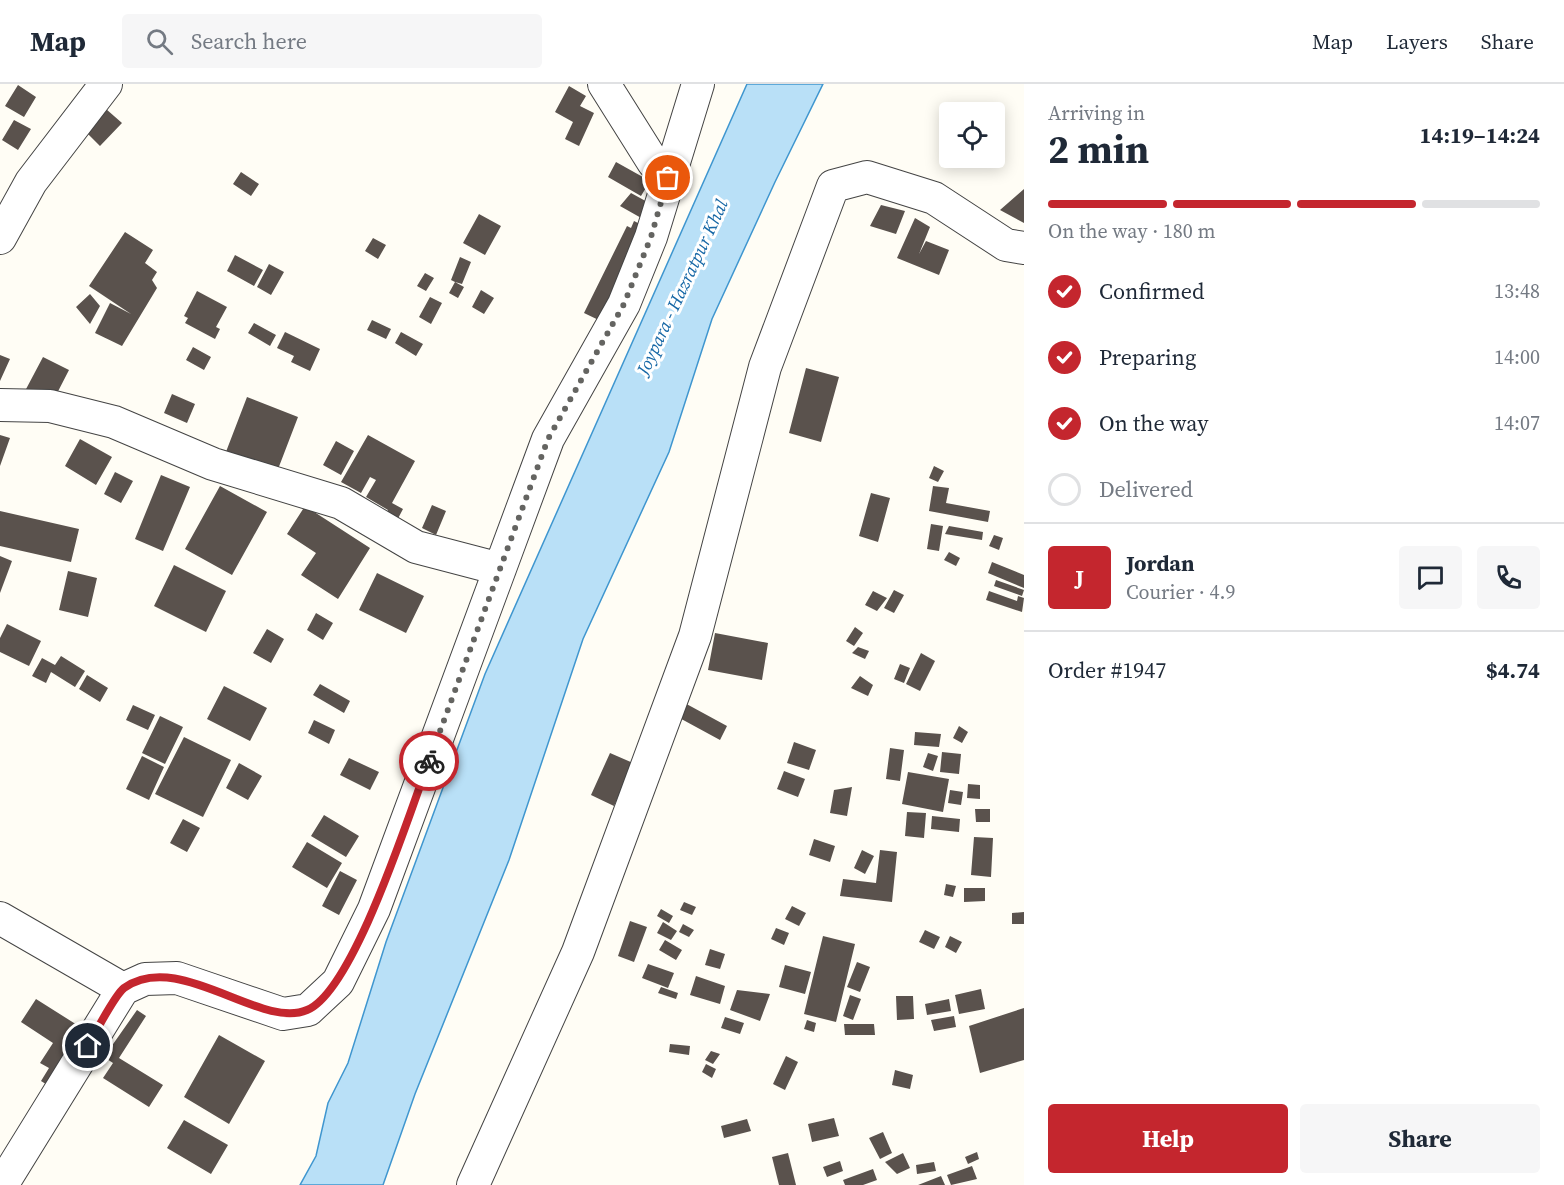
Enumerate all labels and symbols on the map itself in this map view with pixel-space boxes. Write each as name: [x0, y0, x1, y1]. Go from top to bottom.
pin: [642, 152, 693, 203]
water label: Joypara - Hazratpur Khal: [629, 195, 734, 382]
courier: [399, 731, 459, 791]
pin: [62, 1020, 113, 1071]

